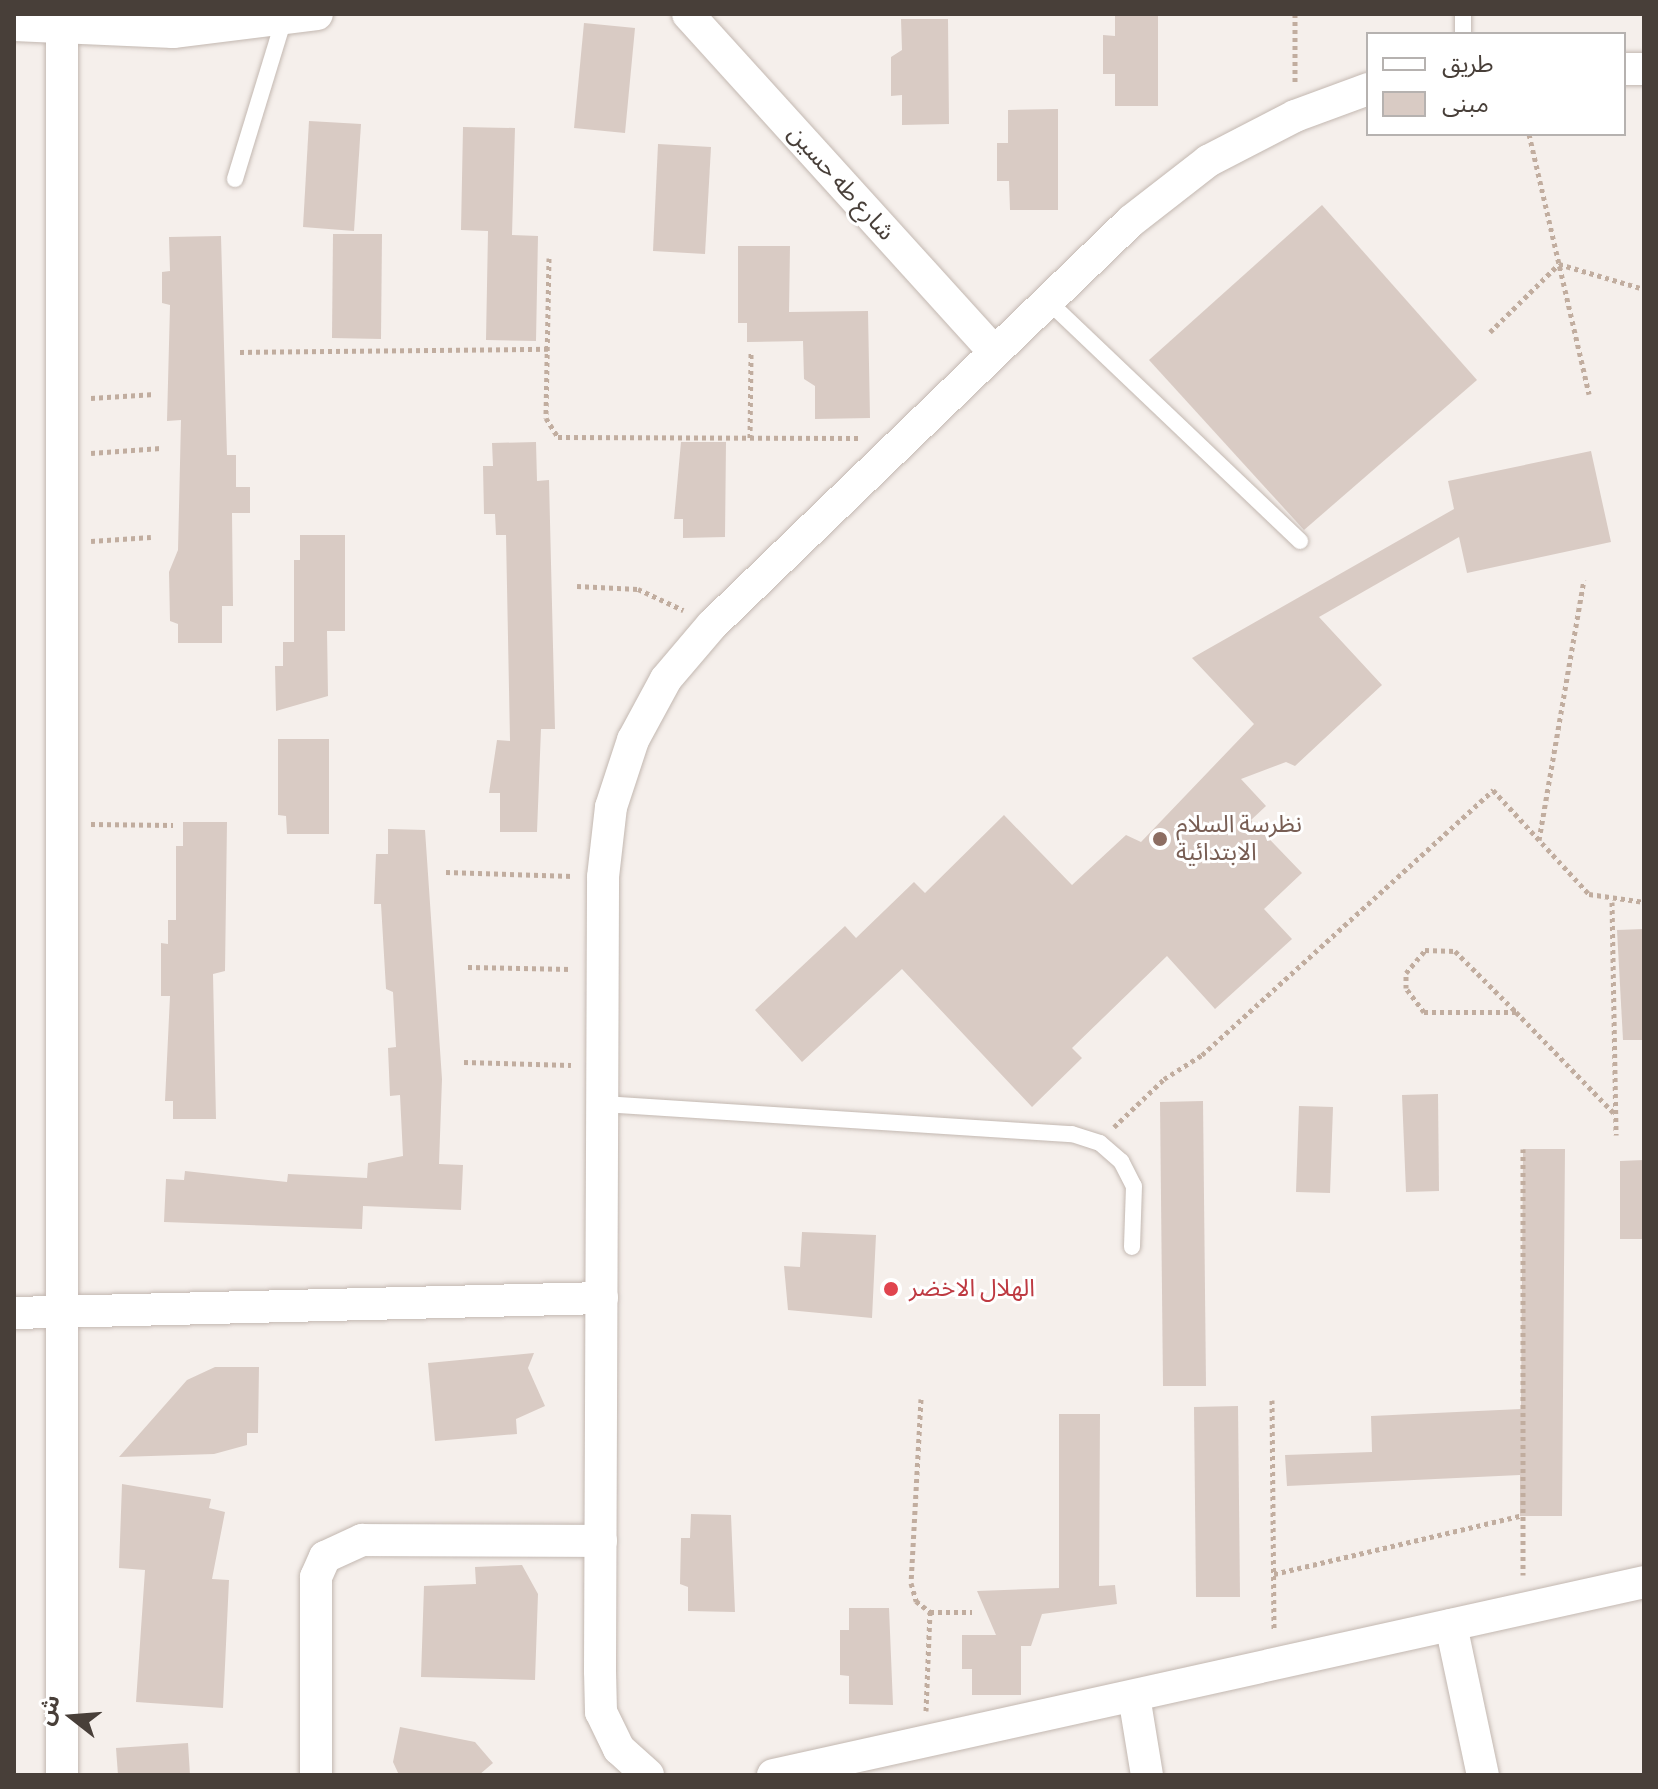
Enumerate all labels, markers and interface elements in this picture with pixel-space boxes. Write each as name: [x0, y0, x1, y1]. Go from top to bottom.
legend: [1366, 32, 1626, 136]
text: طريق: [1442, 47, 1494, 82]
text: مبنى: [1442, 87, 1489, 122]
street label: شارع طه حسين: [782, 119, 900, 247]
place label: نظرسة السلام الابتدائية: [1176, 811, 1302, 867]
marker: نظرسة السلام الابتدائية: [1151, 830, 1169, 848]
place label: الهلال الاخضر: [909, 1275, 1035, 1303]
marker: الهلال الاخضر: [880, 1278, 902, 1300]
north arrow: [32, 1677, 112, 1757]
text: ش: [29, 1691, 69, 1729]

